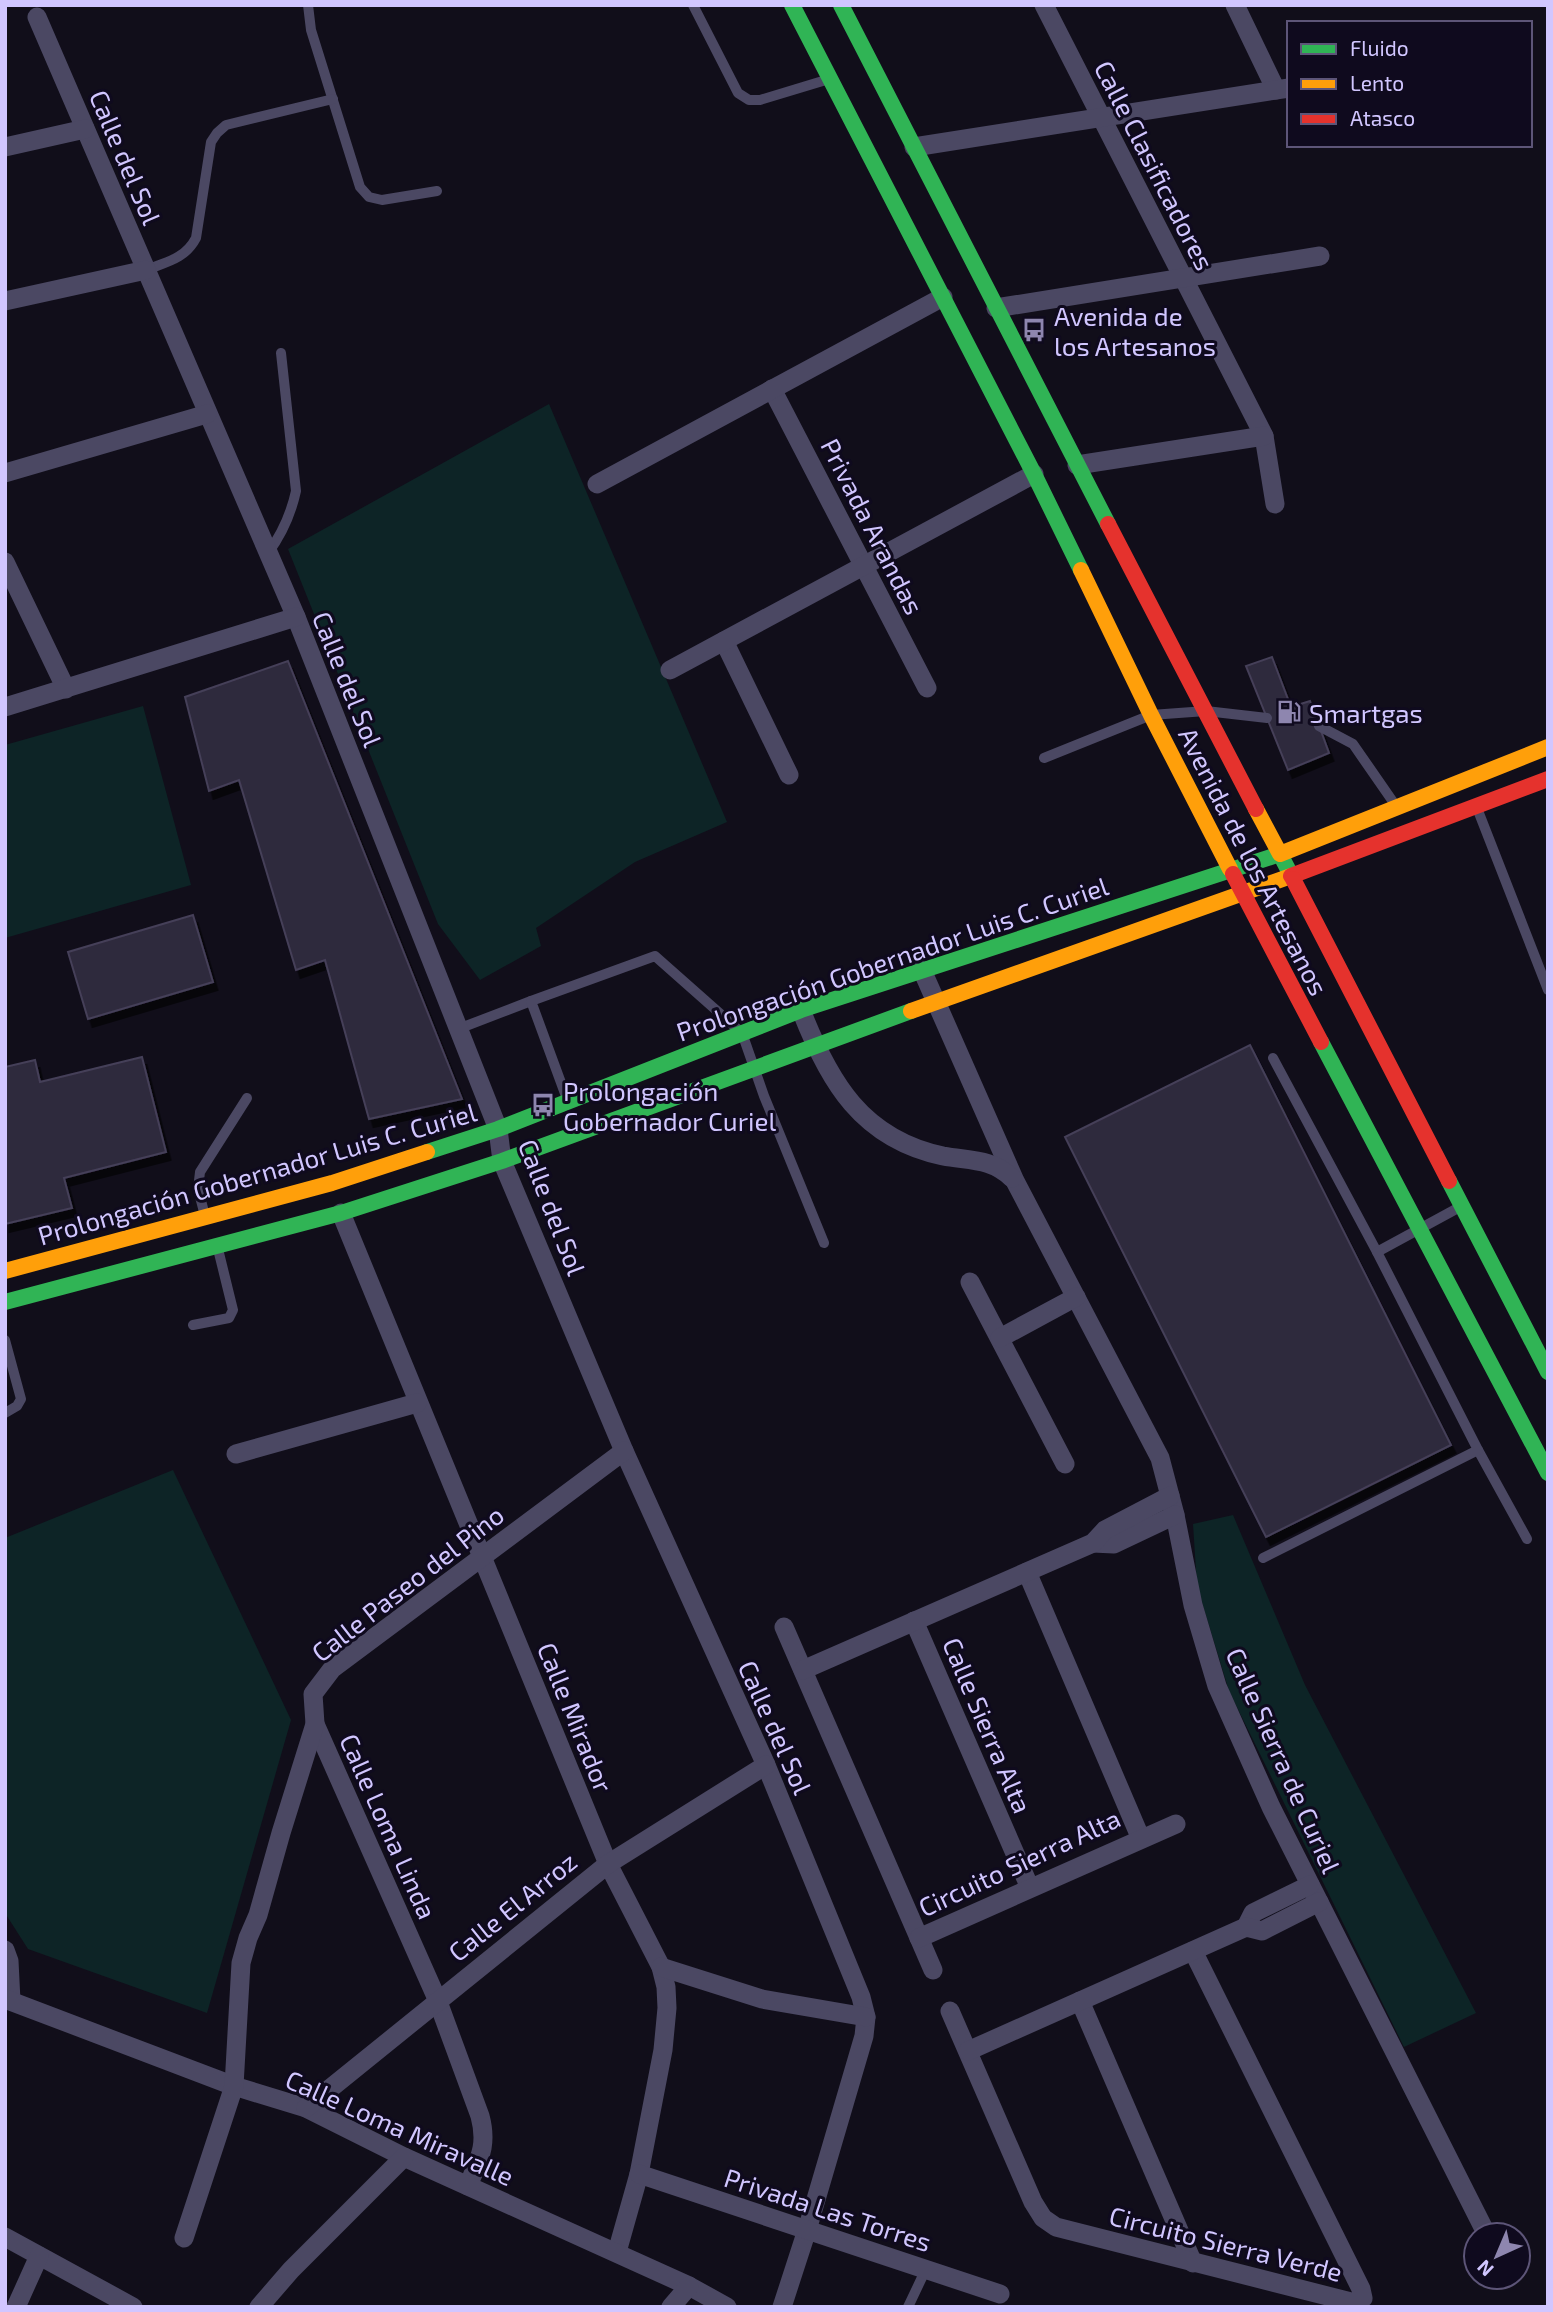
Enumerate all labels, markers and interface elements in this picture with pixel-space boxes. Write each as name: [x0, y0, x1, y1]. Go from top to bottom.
legend: [1287, 21, 1532, 147]
text: Fluido: [1350, 35, 1409, 60]
street label: Calle Clasificadores: [1089, 55, 1221, 275]
text: Lento: [1350, 70, 1404, 95]
street label: Calle del Sol: [84, 85, 168, 229]
text: Atasco: [1350, 105, 1415, 130]
place label: Avenida de los Artesanos: [1054, 300, 1216, 361]
bus stop icon: Avenida de los Artesanos: [1020, 316, 1048, 344]
street label: Privada Arandas: [815, 433, 931, 619]
street label: Calle del Sol: [307, 607, 389, 751]
place label: Smartgas: [1309, 697, 1423, 728]
fuel station icon: Smartgas: [1275, 698, 1303, 726]
street label: Avenida de los Artesanos: [1173, 722, 1335, 1000]
street label: Prolongación Gobernador Luis C. Curiel: [672, 869, 1112, 1047]
place label: Prolongación Gobernador Curiel: [563, 1075, 777, 1136]
bus stop icon: Prolongación Gobernador Curiel: [529, 1091, 557, 1119]
street label: Prolongación Gobernador Luis C. Curiel: [34, 1095, 480, 1251]
street label: Calle del Sol: [513, 1135, 593, 1280]
street label: Calle Paseo del Pino: [305, 1498, 509, 1668]
street label: Calle Sierra Alta: [937, 1633, 1039, 1817]
street label: Calle Mirador: [532, 1638, 620, 1796]
street label: Calle Sierra de Curiel: [1220, 1643, 1348, 1878]
street label: Calle del Sol: [733, 1655, 819, 1799]
street label: Calle Loma Linda: [334, 1729, 444, 1923]
street label: Circuito Sierra Alta: [913, 1802, 1125, 1922]
street label: Calle El Arroz: [442, 1845, 582, 1967]
street label: Calle Loma Miravalle: [281, 2063, 519, 2191]
street label: Privada Las Torres: [721, 2161, 935, 2257]
street label: Circuito Sierra Verde: [1106, 2199, 1346, 2287]
north arrow: [1462, 2221, 1532, 2291]
text: N: [1472, 2256, 1498, 2282]

